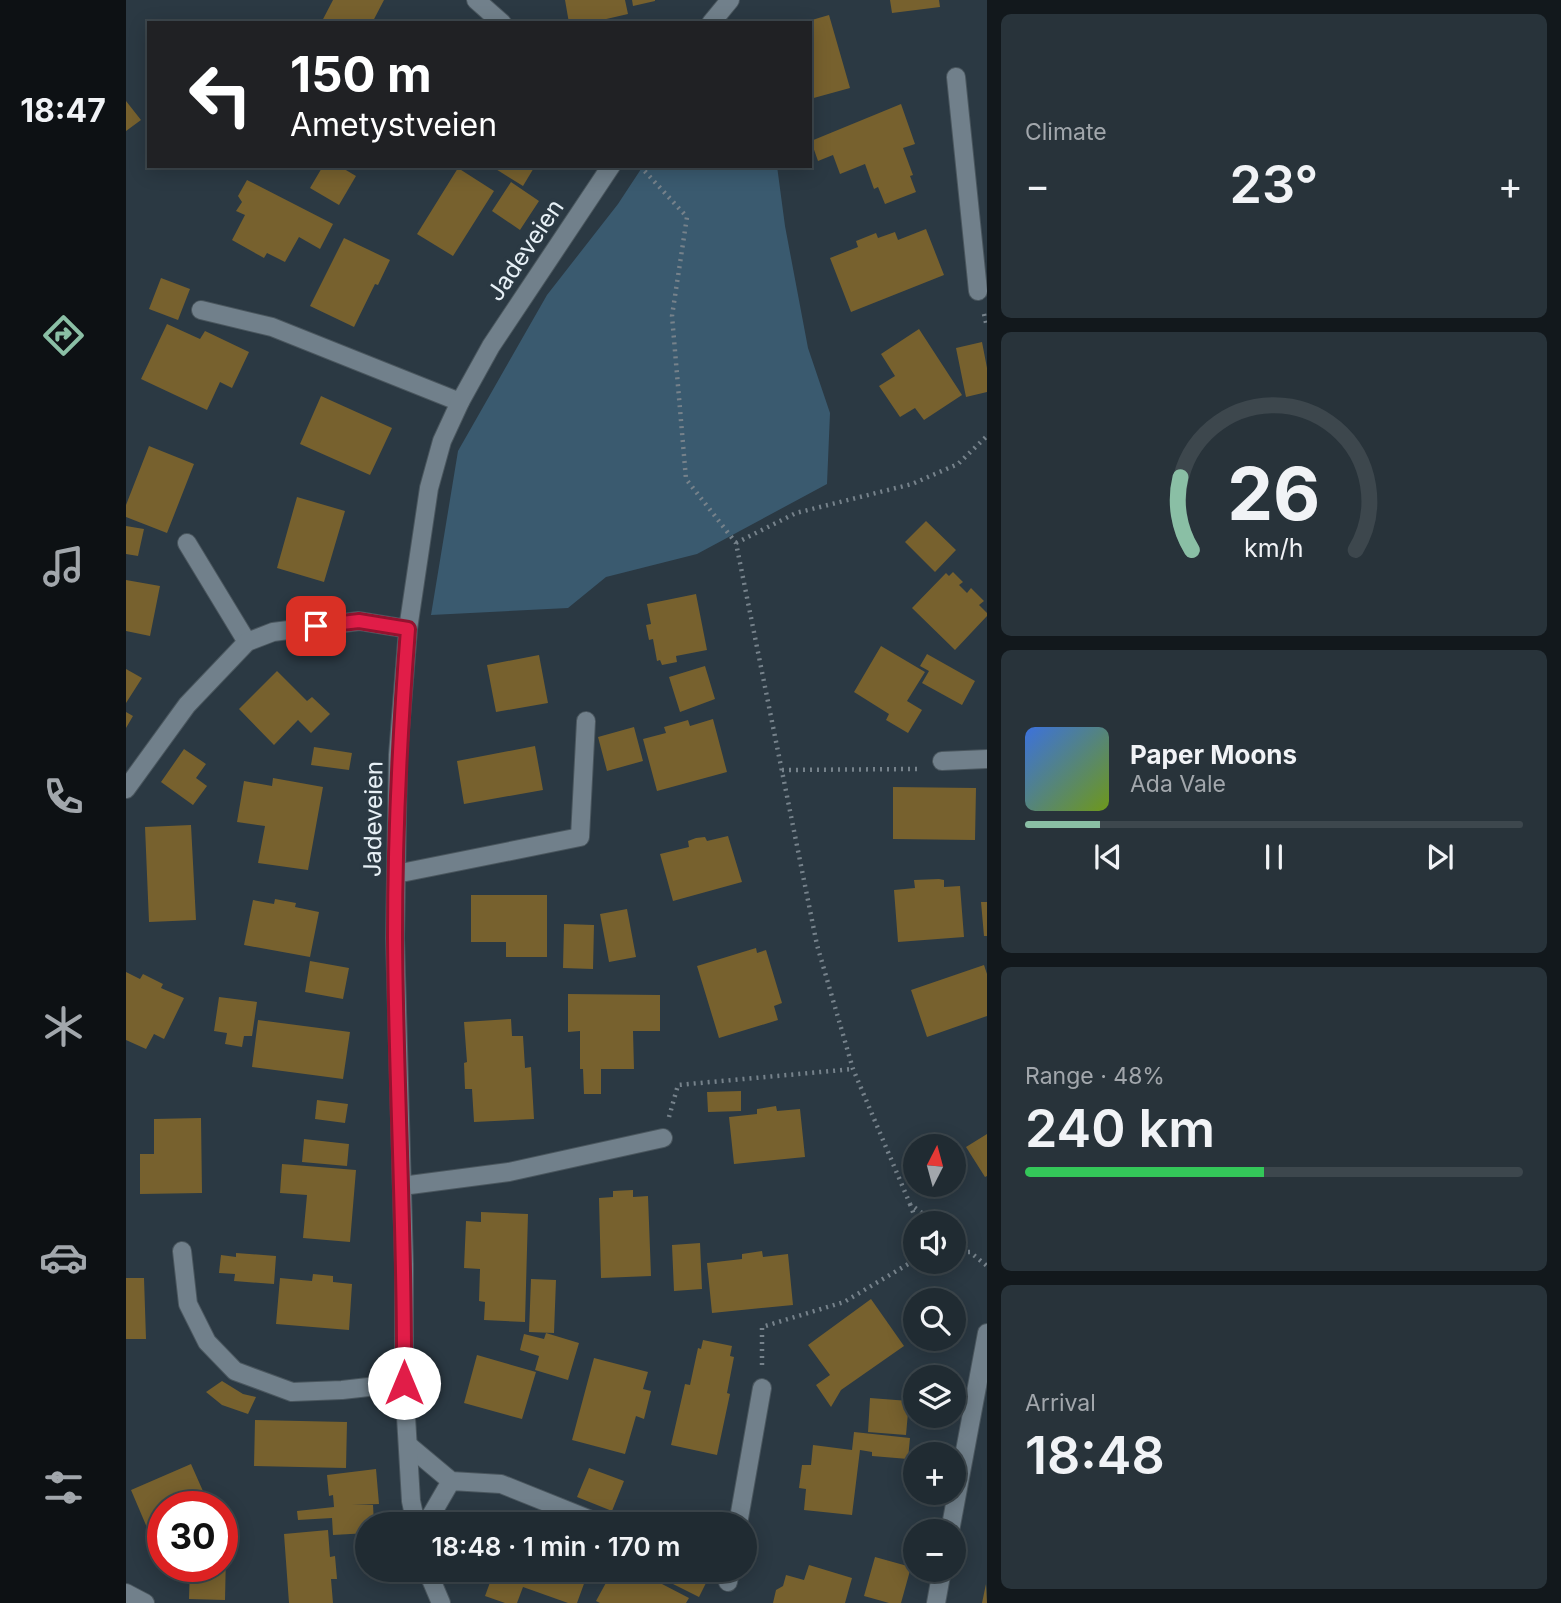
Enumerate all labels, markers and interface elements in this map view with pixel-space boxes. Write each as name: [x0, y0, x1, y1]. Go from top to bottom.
text: 150 m: [290, 45, 432, 104]
icon: left: [175, 49, 266, 140]
text: 18:47: [20, 91, 106, 130]
text: Ametystveien: [290, 105, 497, 144]
text: Climate: [1025, 118, 1107, 146]
text: 23°: [1230, 153, 1318, 216]
text: −: [1025, 162, 1050, 208]
text: +: [1498, 162, 1523, 208]
street label: Jadeveien: [480, 194, 570, 306]
icon: directions: [39, 311, 88, 360]
text: 26: [1227, 449, 1321, 538]
text: km/h: [1244, 532, 1304, 562]
icon: music: [39, 542, 88, 591]
pin: [286, 596, 346, 656]
icon: arrive: [297, 607, 335, 645]
text: Paper Moons: [1130, 739, 1297, 770]
street label: Jadeveien: [357, 761, 389, 877]
text: Ada Vale: [1130, 770, 1226, 798]
icon: phone: [39, 772, 88, 821]
icon: previous: [1089, 838, 1127, 876]
icon: pause: [1255, 838, 1293, 876]
icon: next: [1421, 838, 1459, 876]
icon: climate: [39, 1002, 88, 1051]
text: Range · 48%: [1025, 1062, 1165, 1090]
text: 240 km: [1025, 1097, 1215, 1160]
north arrow: [903, 1134, 966, 1197]
map controls: [903, 1134, 966, 1582]
button: sound: [903, 1211, 966, 1274]
icon: car: [39, 1233, 88, 1282]
button: search: [903, 1288, 966, 1351]
position arrow: [367, 1346, 441, 1420]
button: layers: [903, 1365, 966, 1428]
text: Arrival: [1025, 1389, 1096, 1417]
text: 18:48: [1025, 1424, 1165, 1487]
button: +: [903, 1442, 966, 1505]
icon: filters: [39, 1463, 88, 1512]
speed limit sign: 30: [147, 1491, 238, 1582]
button: −: [903, 1519, 966, 1582]
text: 18:48 · 1 min · 170 m: [431, 1531, 681, 1562]

